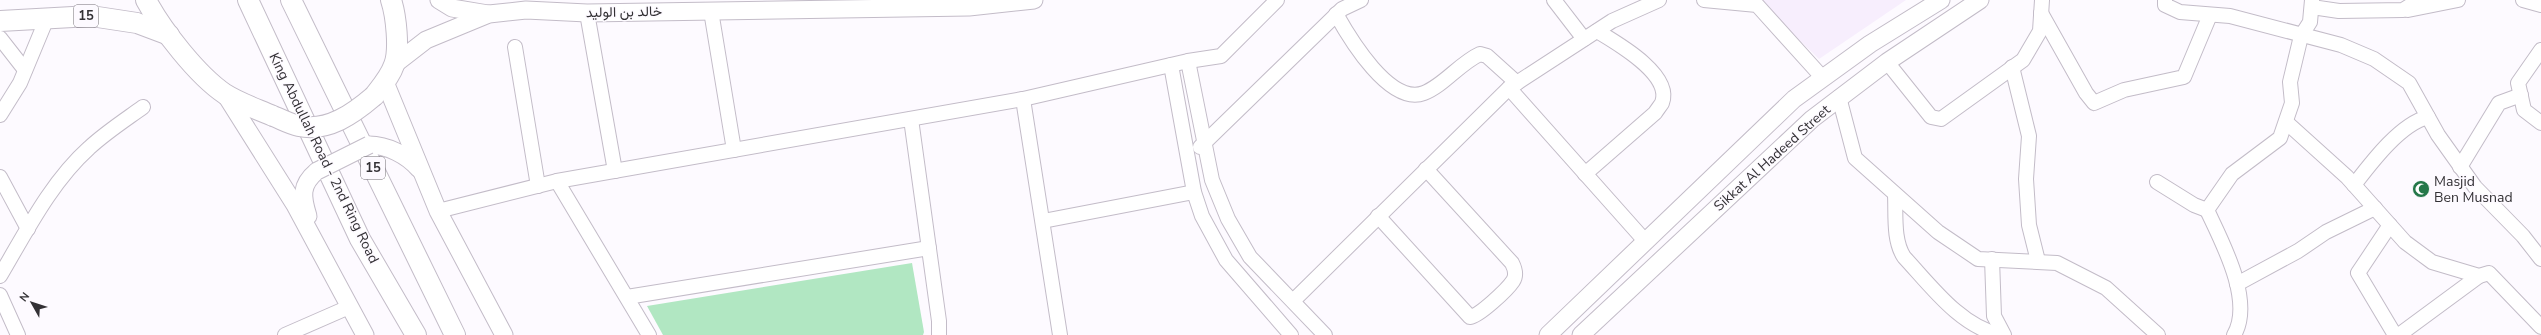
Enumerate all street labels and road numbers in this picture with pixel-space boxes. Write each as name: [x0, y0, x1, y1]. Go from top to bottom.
street label: خالد بن الوليد: [586, 2, 662, 22]
road number: 15: [74, 5, 98, 27]
street label: King Abdullah Road - 2nd Ring Road: [265, 50, 383, 266]
street label: Sikkat Al Hadeed Street: [1710, 100, 1834, 215]
road number: 15: [361, 157, 385, 179]

